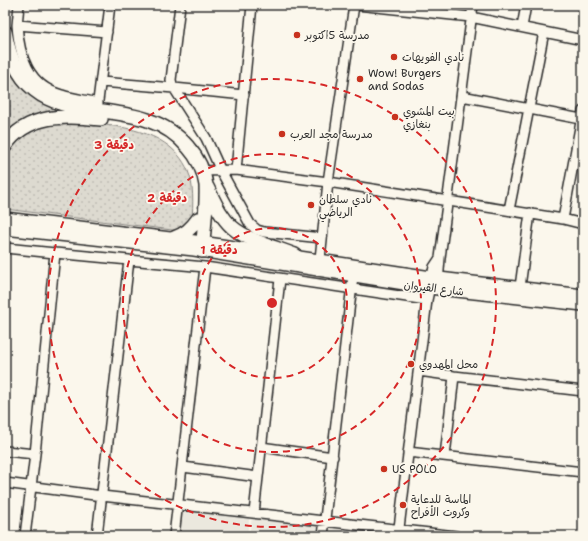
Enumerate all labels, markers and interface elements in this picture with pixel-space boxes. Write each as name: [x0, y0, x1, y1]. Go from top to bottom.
place label: مدرسة 5اكتوبر: [304, 28, 370, 43]
marker: مدرسة 5اكتوبر: [292, 30, 302, 40]
place label: نادي الفويهات: [402, 50, 464, 66]
marker: نادي الفويهات: [389, 52, 399, 62]
place label: Wow! Burgers and Sodas: [368, 66, 441, 94]
marker: Wow! Burgers and Sodas: [355, 74, 365, 84]
place label: بيت المشوي بنغازي: [403, 104, 455, 133]
marker: بيت المشوي بنغازي: [390, 112, 400, 122]
place label: مدرسة مجد العرب: [290, 127, 373, 142]
marker: مدرسة مجد العرب: [277, 129, 287, 139]
text: 3 دقيقة: [94, 137, 135, 153]
text: 2 دقيقة: [147, 190, 188, 206]
place label: نادي سلطان الرياضي: [319, 192, 372, 223]
marker: نادي سلطان الرياضي: [306, 200, 316, 210]
text: 1 دقيقة: [200, 242, 238, 258]
street label: شارع القيروان: [403, 277, 465, 301]
centre of rings: [265, 296, 279, 310]
place label: محل المهدوي: [419, 357, 478, 373]
marker: محل المهدوي: [406, 359, 416, 369]
place label: US POLO: [392, 462, 437, 477]
marker: US POLO: [379, 464, 389, 474]
place label: الماسة للدعاية وكروت الأفراح: [411, 492, 471, 520]
marker: الماسة للدعاية وكروت الأفراح: [398, 500, 408, 510]

